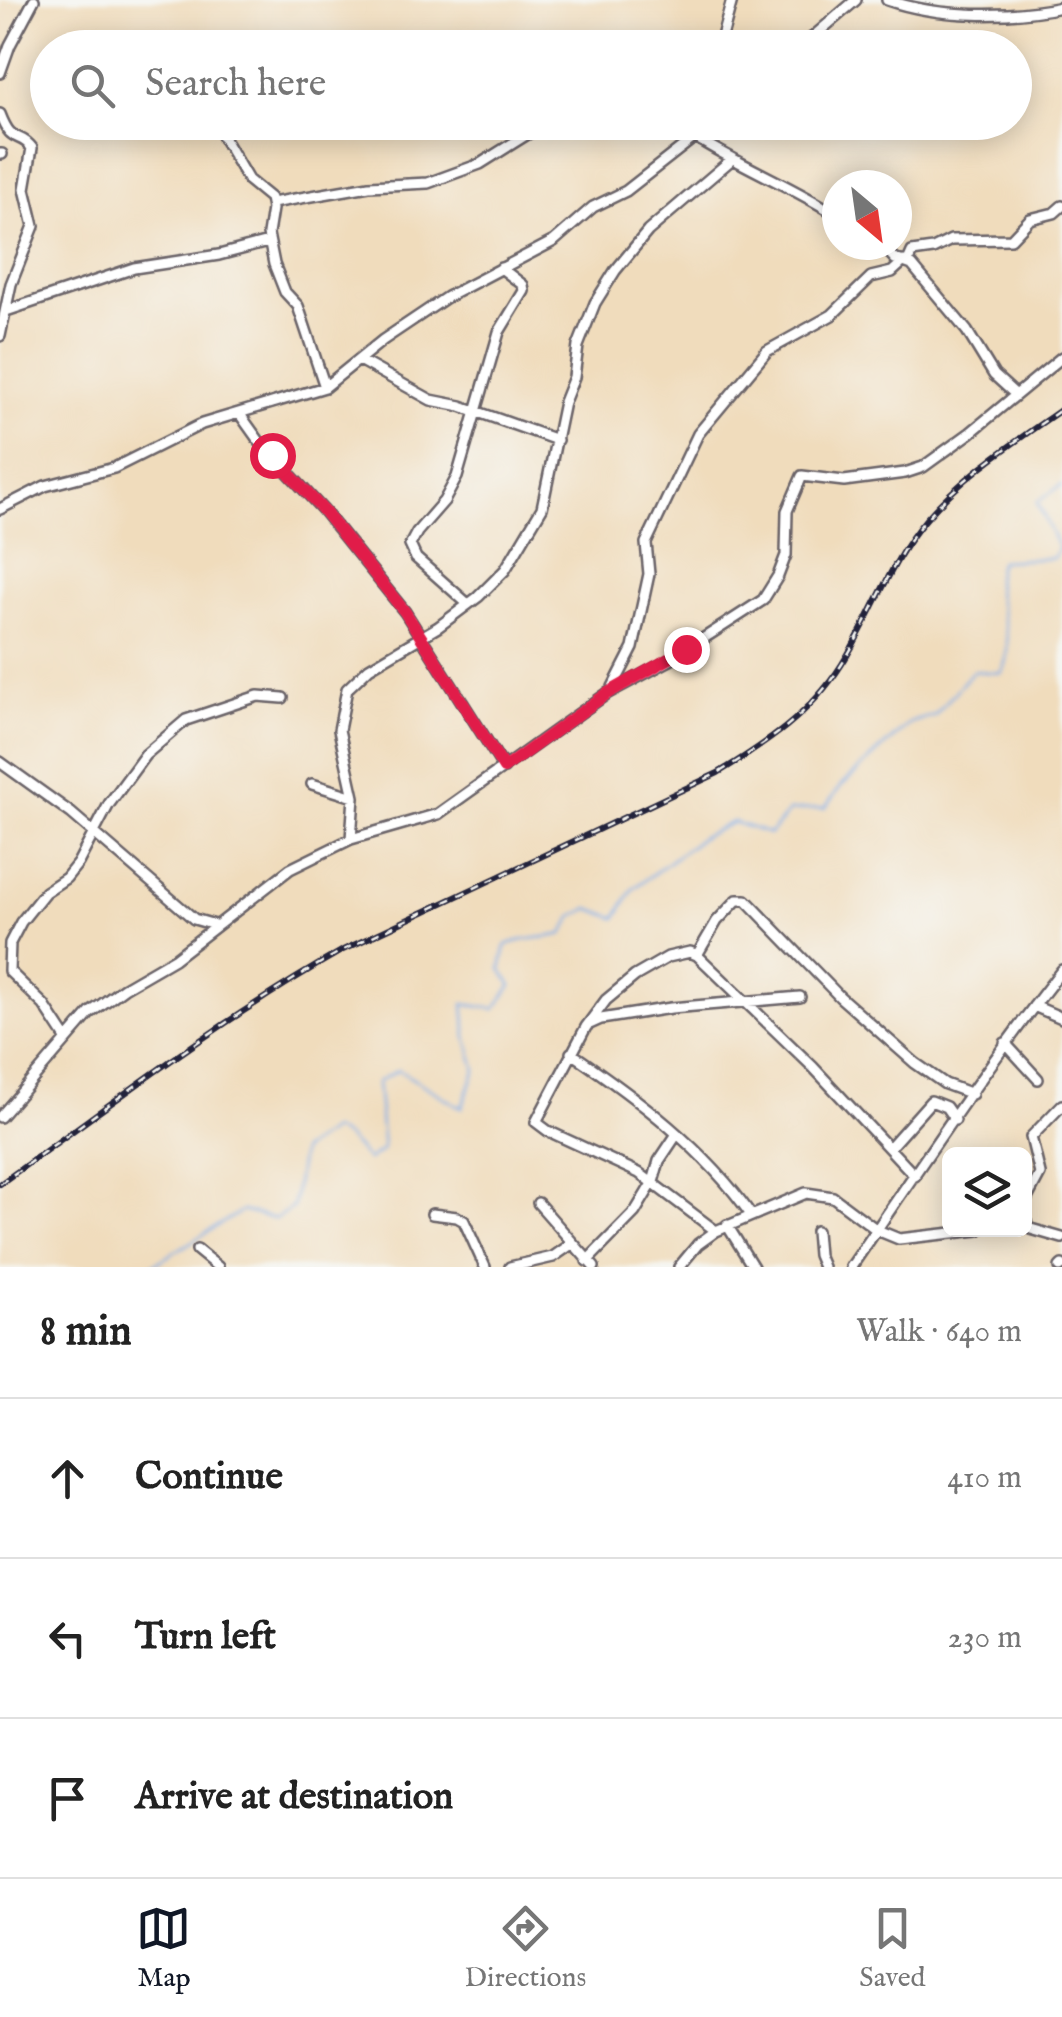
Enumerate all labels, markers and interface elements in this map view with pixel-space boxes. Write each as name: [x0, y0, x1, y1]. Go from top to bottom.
search box: [30, 30, 1032, 140]
icon: search: [65, 58, 120, 113]
text: Search here: [145, 61, 326, 109]
north arrow: [822, 170, 912, 260]
route start: [250, 433, 296, 479]
route end: [664, 627, 710, 673]
map controls: [942, 1147, 1032, 1237]
button: layers: [942, 1147, 1032, 1237]
text: 8 min: [40, 1306, 132, 1359]
text: Walk · 640 m: [856, 1312, 1022, 1353]
icon: ahead: [40, 1451, 95, 1506]
text: Continue: [135, 1454, 283, 1502]
text: 410 m: [947, 1458, 1022, 1499]
icon: left: [40, 1611, 95, 1666]
text: Turn left: [135, 1614, 276, 1662]
text: 230 m: [948, 1618, 1022, 1659]
icon: arrive: [40, 1771, 95, 1826]
text: Arrive at destination: [135, 1774, 453, 1822]
tab: Map: [136, 1901, 191, 1996]
tab: Directions: [464, 1901, 586, 1996]
tab: Saved: [859, 1901, 926, 1996]

